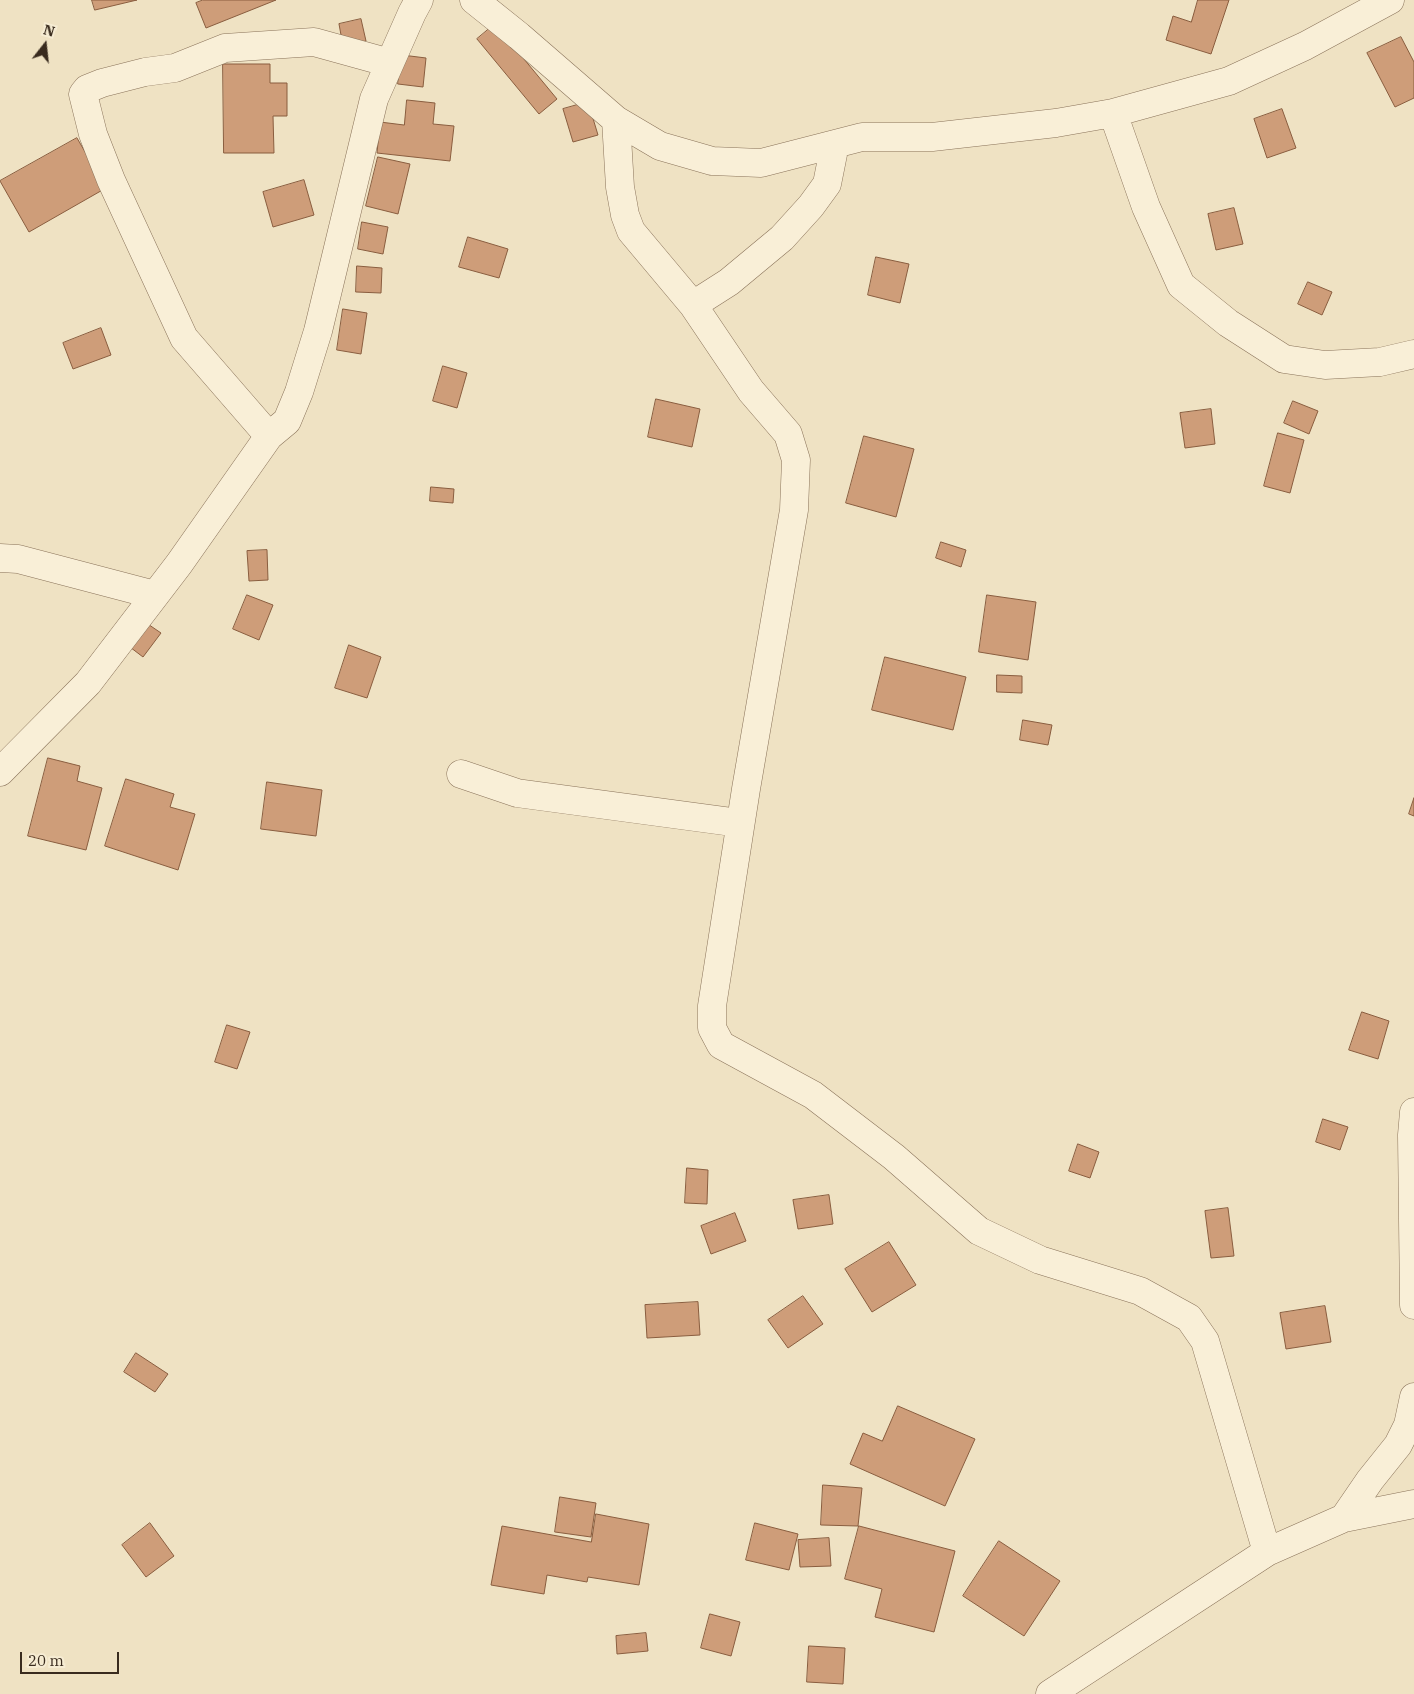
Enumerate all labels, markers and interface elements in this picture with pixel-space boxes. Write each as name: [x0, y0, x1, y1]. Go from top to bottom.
north arrow: [20, 20, 70, 70]
text: N: [41, 20, 57, 41]
scale bar: [22, 1642, 121, 1674]
text: 20 m: [28, 1651, 64, 1670]

